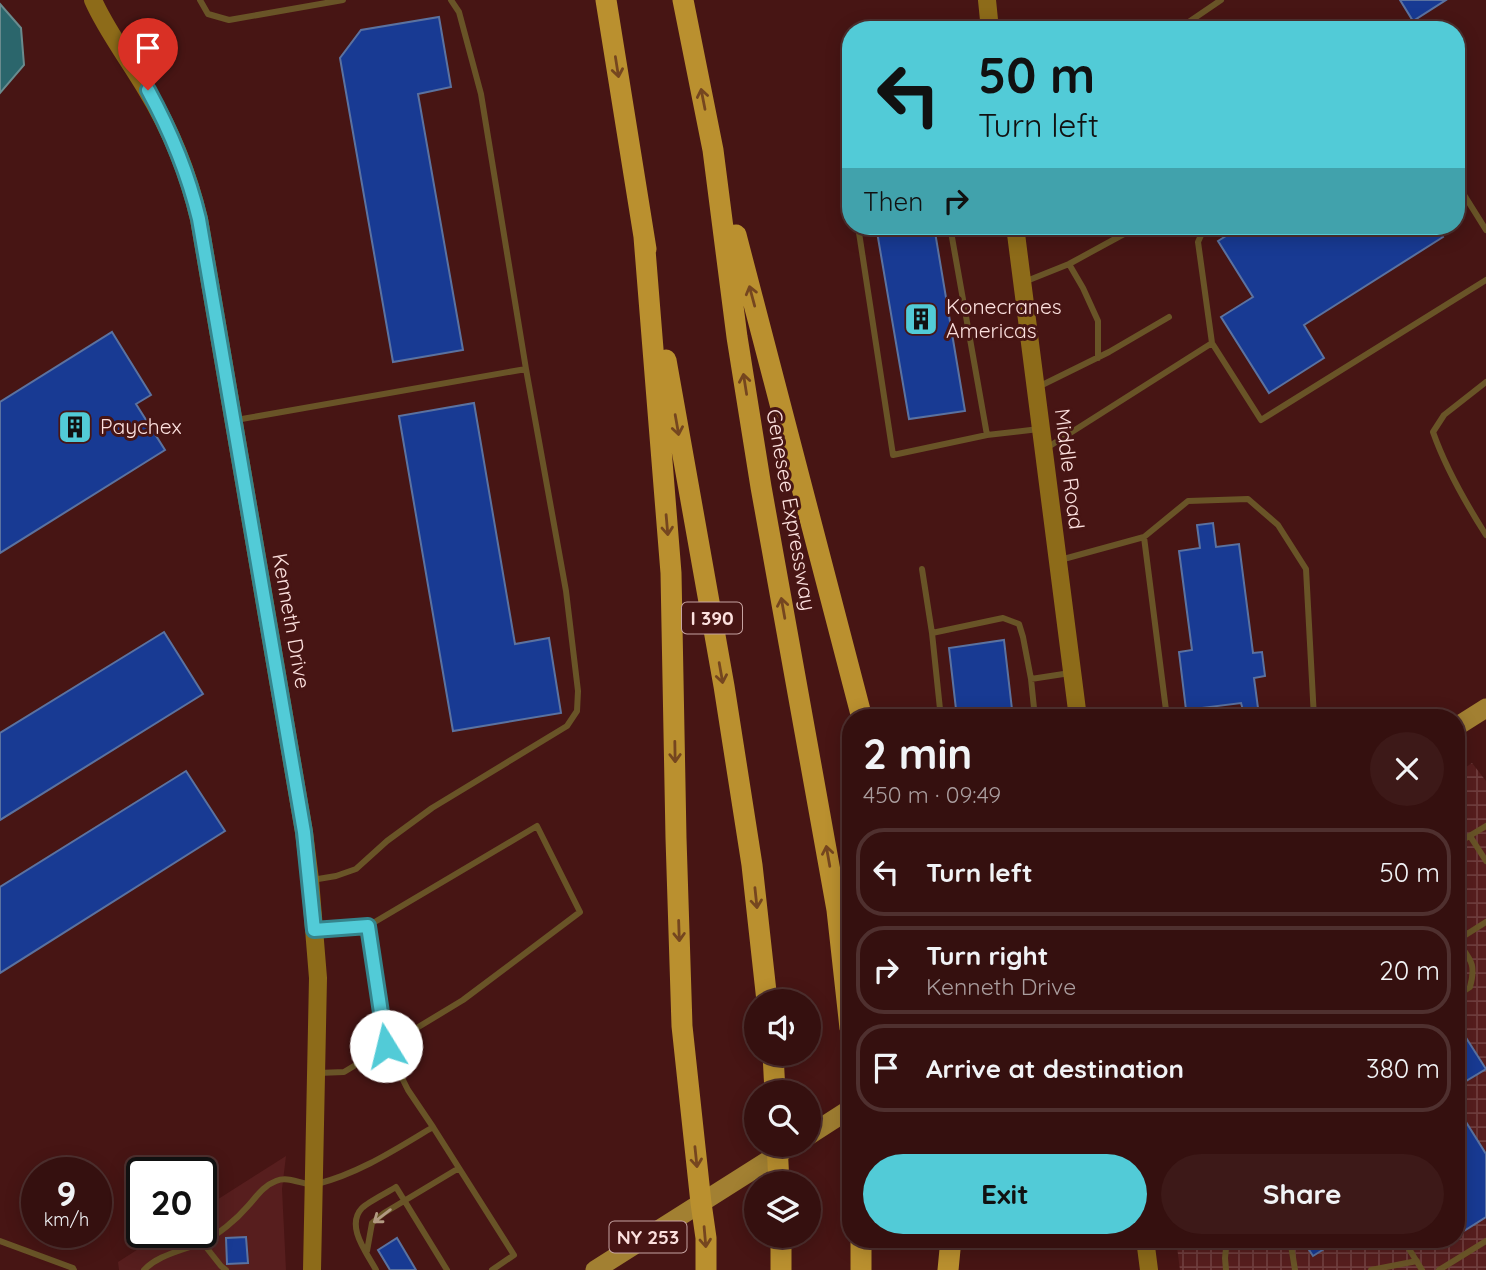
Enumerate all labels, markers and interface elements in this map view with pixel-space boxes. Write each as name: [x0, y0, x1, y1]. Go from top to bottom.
pin: [118, 18, 178, 90]
icon: arrive: [129, 29, 167, 67]
text: 50 m: [978, 44, 1095, 105]
icon: left: [863, 49, 954, 140]
one-way arrow: [611, 55, 624, 78]
one-way arrow: [696, 88, 710, 111]
text: Turn left: [978, 105, 1099, 145]
icon: right: [937, 182, 975, 220]
text: Then: [863, 185, 923, 218]
one-way arrow: [744, 285, 757, 307]
place label: Konecranes Americas: [946, 293, 1062, 343]
building icon: Konecranes Americas: [902, 300, 940, 338]
one-way arrow: [738, 373, 751, 395]
street label: Genesee Expressway: [761, 407, 823, 613]
street label: Middle Road: [1050, 407, 1090, 531]
building icon: Paychex: [56, 408, 94, 446]
place label: Paychex: [100, 413, 182, 439]
one-way arrow: [671, 413, 685, 435]
one-way arrow: [661, 513, 674, 535]
street label: Kenneth Drive: [267, 551, 317, 691]
one-way arrow: [776, 597, 789, 620]
road number: I 390: [682, 603, 742, 634]
one-way arrow: [715, 661, 729, 684]
text: 2 min: [863, 727, 972, 780]
button: close: [1370, 732, 1444, 806]
one-way arrow: [668, 740, 682, 763]
text: 450 m · 09:49: [863, 780, 1001, 809]
one-way arrow: [820, 845, 834, 868]
icon: left: [867, 853, 905, 891]
text: Turn left: [926, 856, 1033, 889]
text: 50 m: [1380, 856, 1440, 889]
one-way arrow: [749, 886, 762, 908]
one-way arrow: [672, 919, 686, 942]
text: Turn right: [926, 939, 1048, 972]
icon: right: [867, 951, 905, 989]
text: 20 m: [1379, 954, 1440, 987]
text: Kenneth Drive: [926, 972, 1076, 1001]
map controls: [744, 989, 821, 1248]
button: sound: [744, 989, 821, 1066]
position arrow: [349, 1009, 423, 1083]
icon: arrive: [867, 1049, 905, 1087]
text: Arrive at destination: [926, 1052, 1184, 1085]
text: 380 m: [1366, 1052, 1440, 1085]
button: search: [744, 1080, 821, 1157]
one-way arrow: [689, 1145, 702, 1168]
button: Exit: [863, 1154, 1147, 1234]
button: Share: [1161, 1154, 1444, 1234]
speed limit sign: 20: [126, 1157, 217, 1248]
text: 9: [57, 1171, 76, 1215]
button: layers: [744, 1171, 821, 1248]
text: km/h: [44, 1208, 89, 1231]
one-way arrow: [373, 1209, 392, 1223]
road number: NY 253: [610, 1222, 686, 1252]
one-way arrow: [699, 1225, 712, 1247]

